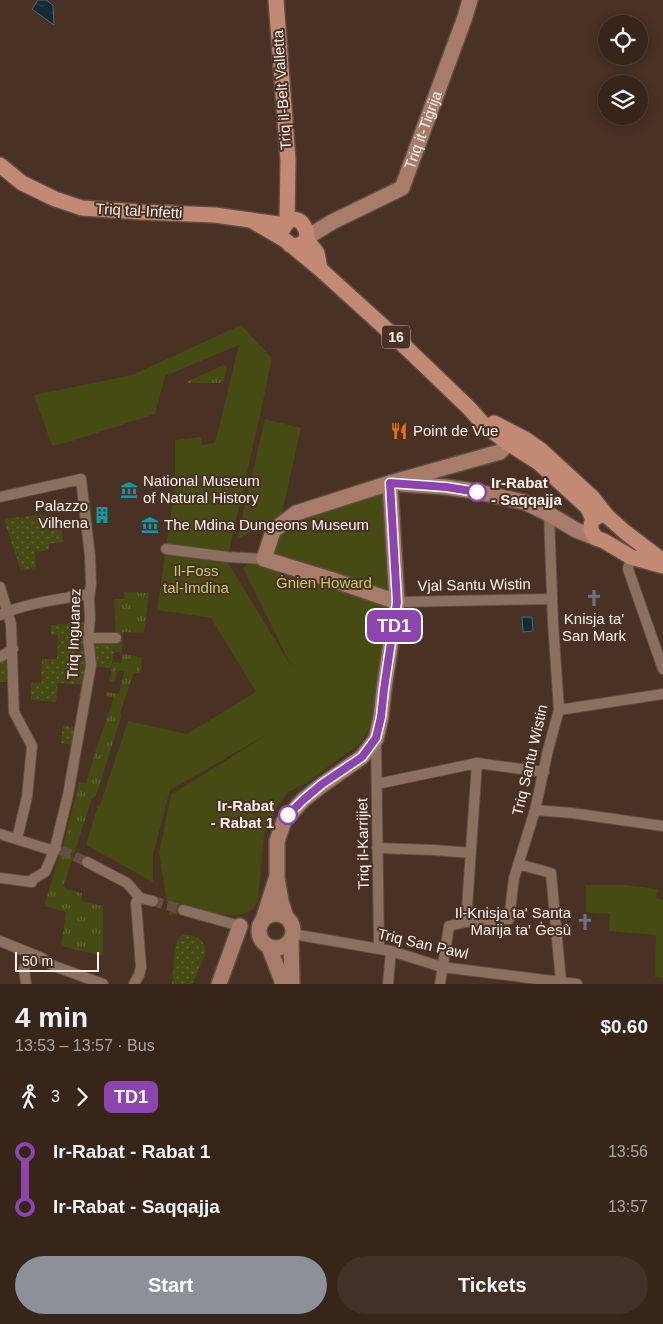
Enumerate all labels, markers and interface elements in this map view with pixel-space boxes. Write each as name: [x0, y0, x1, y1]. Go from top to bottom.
map controls: [598, 15, 648, 125]
button: locate: [598, 15, 648, 65]
street label: Triq il-Belt Valletta: [269, 29, 294, 151]
button: layers: [598, 75, 648, 125]
street label: Triq it-Tiġrija: [401, 88, 445, 172]
street label: Triq tal-Infetti: [95, 200, 183, 221]
road number: 16: [382, 326, 410, 348]
restaurant icon: Point de Vue: [389, 421, 409, 441]
place label: Point de Vue: [413, 422, 498, 439]
place label: National Museum of Natural History: [143, 472, 260, 506]
place label: Ir-Rabat - Saqqajja: [491, 474, 563, 508]
museum icon: National Museum of Natural History: [119, 480, 139, 500]
marker: Ir-Rabat - Saqqajja: [467, 482, 487, 502]
place label: Palazzo Vilhena: [35, 497, 89, 531]
building icon: Palazzo Vilhena: [92, 505, 112, 525]
museum icon: The Mdina Dungeons Museum: [140, 515, 160, 535]
place label: The Mdina Dungeons Museum: [164, 516, 369, 533]
park label: Il-Foss tal-Imdina: [163, 562, 230, 596]
park label: Ġnien Howard: [276, 574, 372, 591]
street label: Vjal Santu Wistin: [417, 575, 531, 594]
street label: Triq Inguanez: [63, 588, 84, 680]
church icon: Knisja ta' San Mark: [584, 588, 604, 608]
line badge: TD1: [365, 610, 423, 642]
place label: Knisja ta' San Mark: [562, 610, 627, 644]
text: TD1: [377, 616, 411, 636]
street label: Triq Santu Wistin: [508, 703, 551, 817]
place label: Ir-Rabat - Rabat 1: [211, 797, 274, 831]
street label: Triq il-Karrijiet: [353, 797, 372, 890]
marker: Ir-Rabat - Rabat 1: [278, 805, 298, 825]
place label: Il-Knisja ta' Santa Marija ta' Ġesù: [455, 904, 572, 938]
church icon: Il-Knisja ta' Santa Marija ta' Ġesù: [575, 912, 595, 932]
street label: Triq San Pawl: [376, 925, 470, 962]
scale bar: [15, 949, 99, 972]
text: 50 m: [22, 953, 53, 969]
text: 4 min: [15, 1002, 88, 1033]
text: $0.60: [600, 1016, 648, 1037]
text: 13:53 – 13:57 · Bus: [15, 1037, 155, 1054]
icon: walk: [15, 1083, 43, 1111]
icon: forward: [68, 1083, 96, 1111]
text: TD1: [114, 1087, 148, 1107]
text: 3: [51, 1088, 60, 1105]
text: Ir-Rabat - Rabat 1: [53, 1141, 210, 1162]
text: 13:56: [608, 1143, 648, 1160]
text: Ir-Rabat - Saqqajja: [53, 1196, 220, 1217]
text: 13:57: [608, 1198, 648, 1215]
button: Start: [15, 1256, 327, 1314]
button: Tickets: [337, 1256, 648, 1314]

